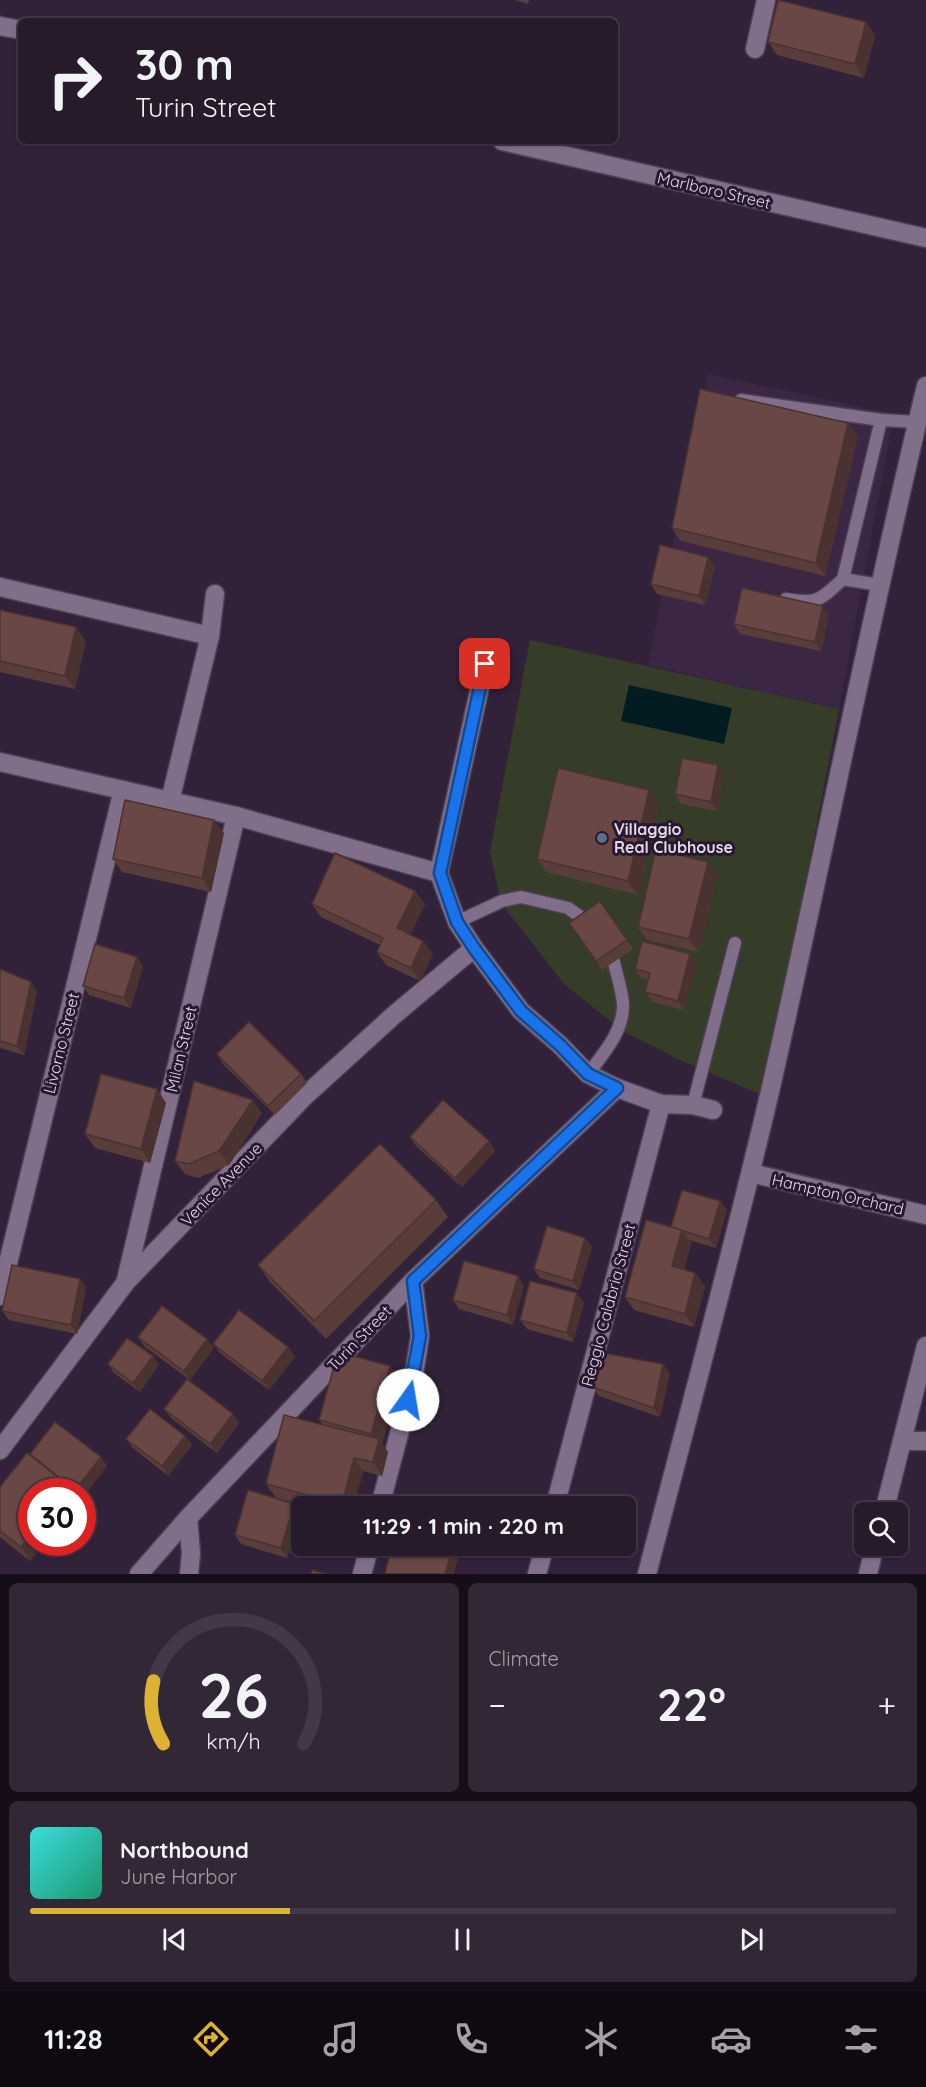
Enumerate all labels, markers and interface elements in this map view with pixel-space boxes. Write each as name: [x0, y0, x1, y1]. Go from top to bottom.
text: 30 m: [135, 38, 234, 91]
icon: right: [36, 42, 114, 120]
text: Turin Street: [135, 90, 276, 124]
street label: Marlboro Street: [655, 167, 773, 213]
pin: [459, 638, 510, 689]
icon: arrive: [468, 647, 501, 680]
place label: Villaggio Real Clubhouse: [614, 819, 733, 857]
marker: Villaggio Real Clubhouse: [595, 831, 609, 845]
street label: Livorno Street: [39, 991, 83, 1095]
street label: Milan Street: [161, 1004, 201, 1094]
street label: Venice Avenue: [176, 1138, 266, 1230]
street label: Hampton Orchard: [770, 1169, 906, 1219]
street label: Reggio Calabria Street: [577, 1221, 639, 1389]
street label: Turin Street: [323, 1301, 395, 1375]
position arrow: [376, 1368, 440, 1432]
speed limit sign: 30: [18, 1478, 96, 1556]
map controls: [854, 1502, 908, 1556]
button: search: [854, 1502, 908, 1556]
text: 11:29 · 1 min · 220 m: [363, 1512, 564, 1540]
text: Climate: [489, 1646, 559, 1671]
text: 26: [199, 1656, 269, 1734]
text: 22°: [657, 1676, 726, 1732]
text: −: [489, 1684, 506, 1725]
text: +: [877, 1684, 896, 1725]
text: km/h: [207, 1729, 261, 1755]
text: Northbound: [120, 1836, 249, 1864]
text: June Harbor: [120, 1864, 237, 1889]
icon: previous: [158, 1923, 191, 1956]
icon: pause: [446, 1923, 479, 1956]
icon: next: [735, 1923, 768, 1956]
icon: directions: [190, 2018, 232, 2060]
icon: music: [320, 2018, 362, 2060]
icon: phone: [450, 2018, 492, 2060]
icon: climate: [580, 2018, 622, 2060]
icon: car: [710, 2018, 752, 2060]
icon: filters: [840, 2018, 882, 2060]
text: 11:28: [44, 2022, 103, 2056]

